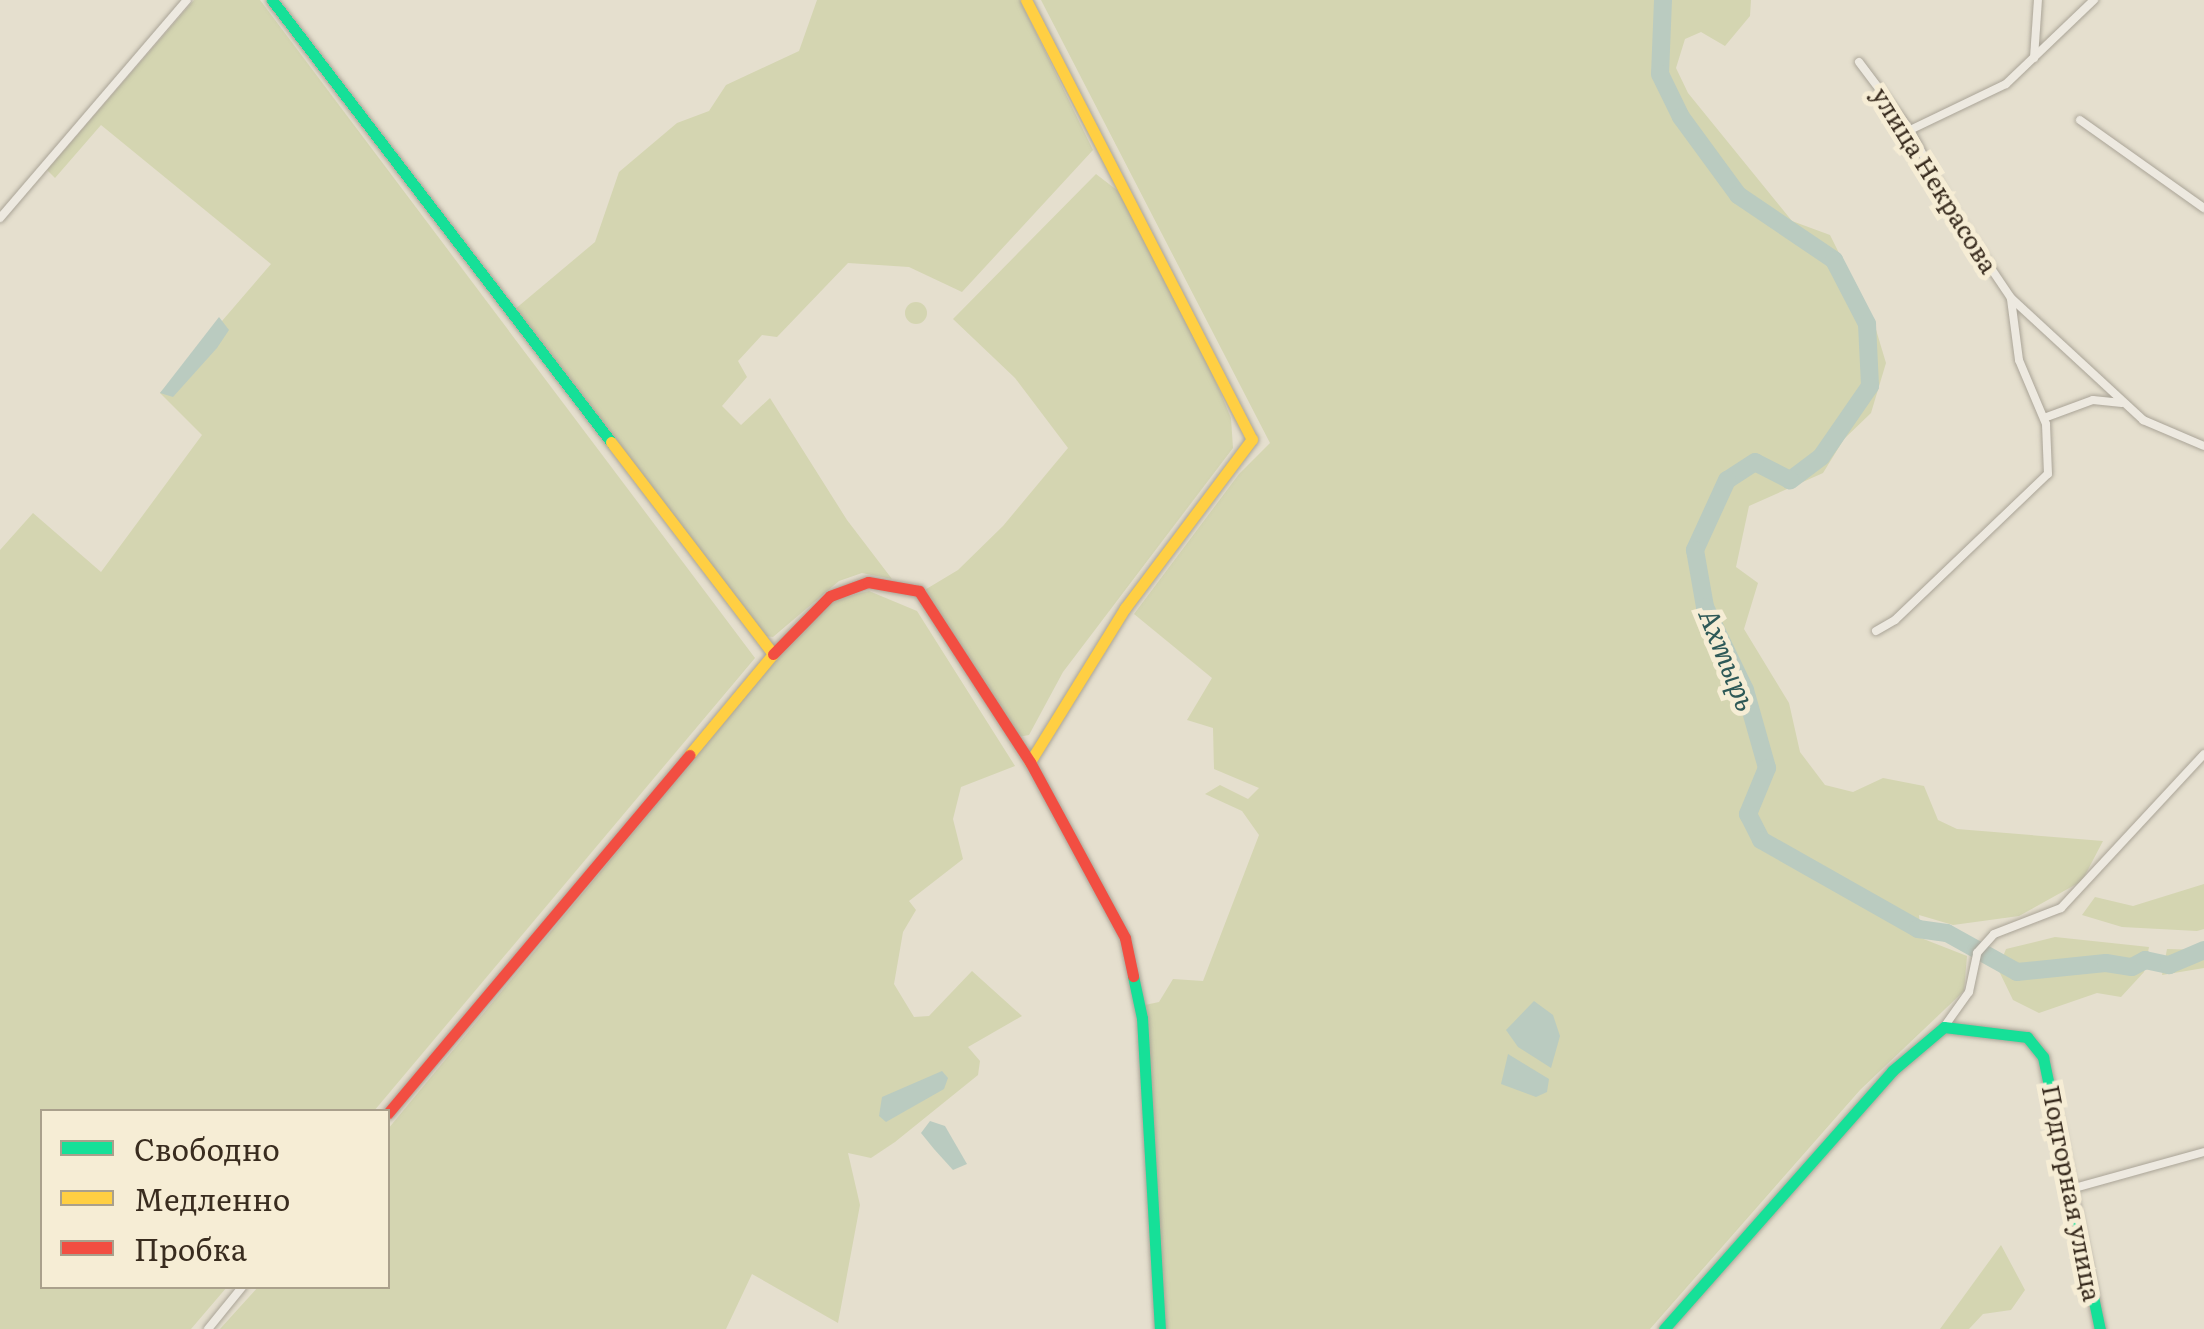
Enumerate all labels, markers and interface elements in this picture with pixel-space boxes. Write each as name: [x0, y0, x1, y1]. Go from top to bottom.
street label: улица Некрасова: [1866, 81, 2004, 279]
water label: Ахтырь: [1693, 603, 1765, 715]
street label: Подгорная улица: [2036, 1082, 2108, 1304]
legend: [40, 1109, 390, 1289]
text: Свободно: [134, 1126, 280, 1170]
text: Медленно: [134, 1176, 290, 1220]
text: Пробка: [134, 1226, 247, 1270]

